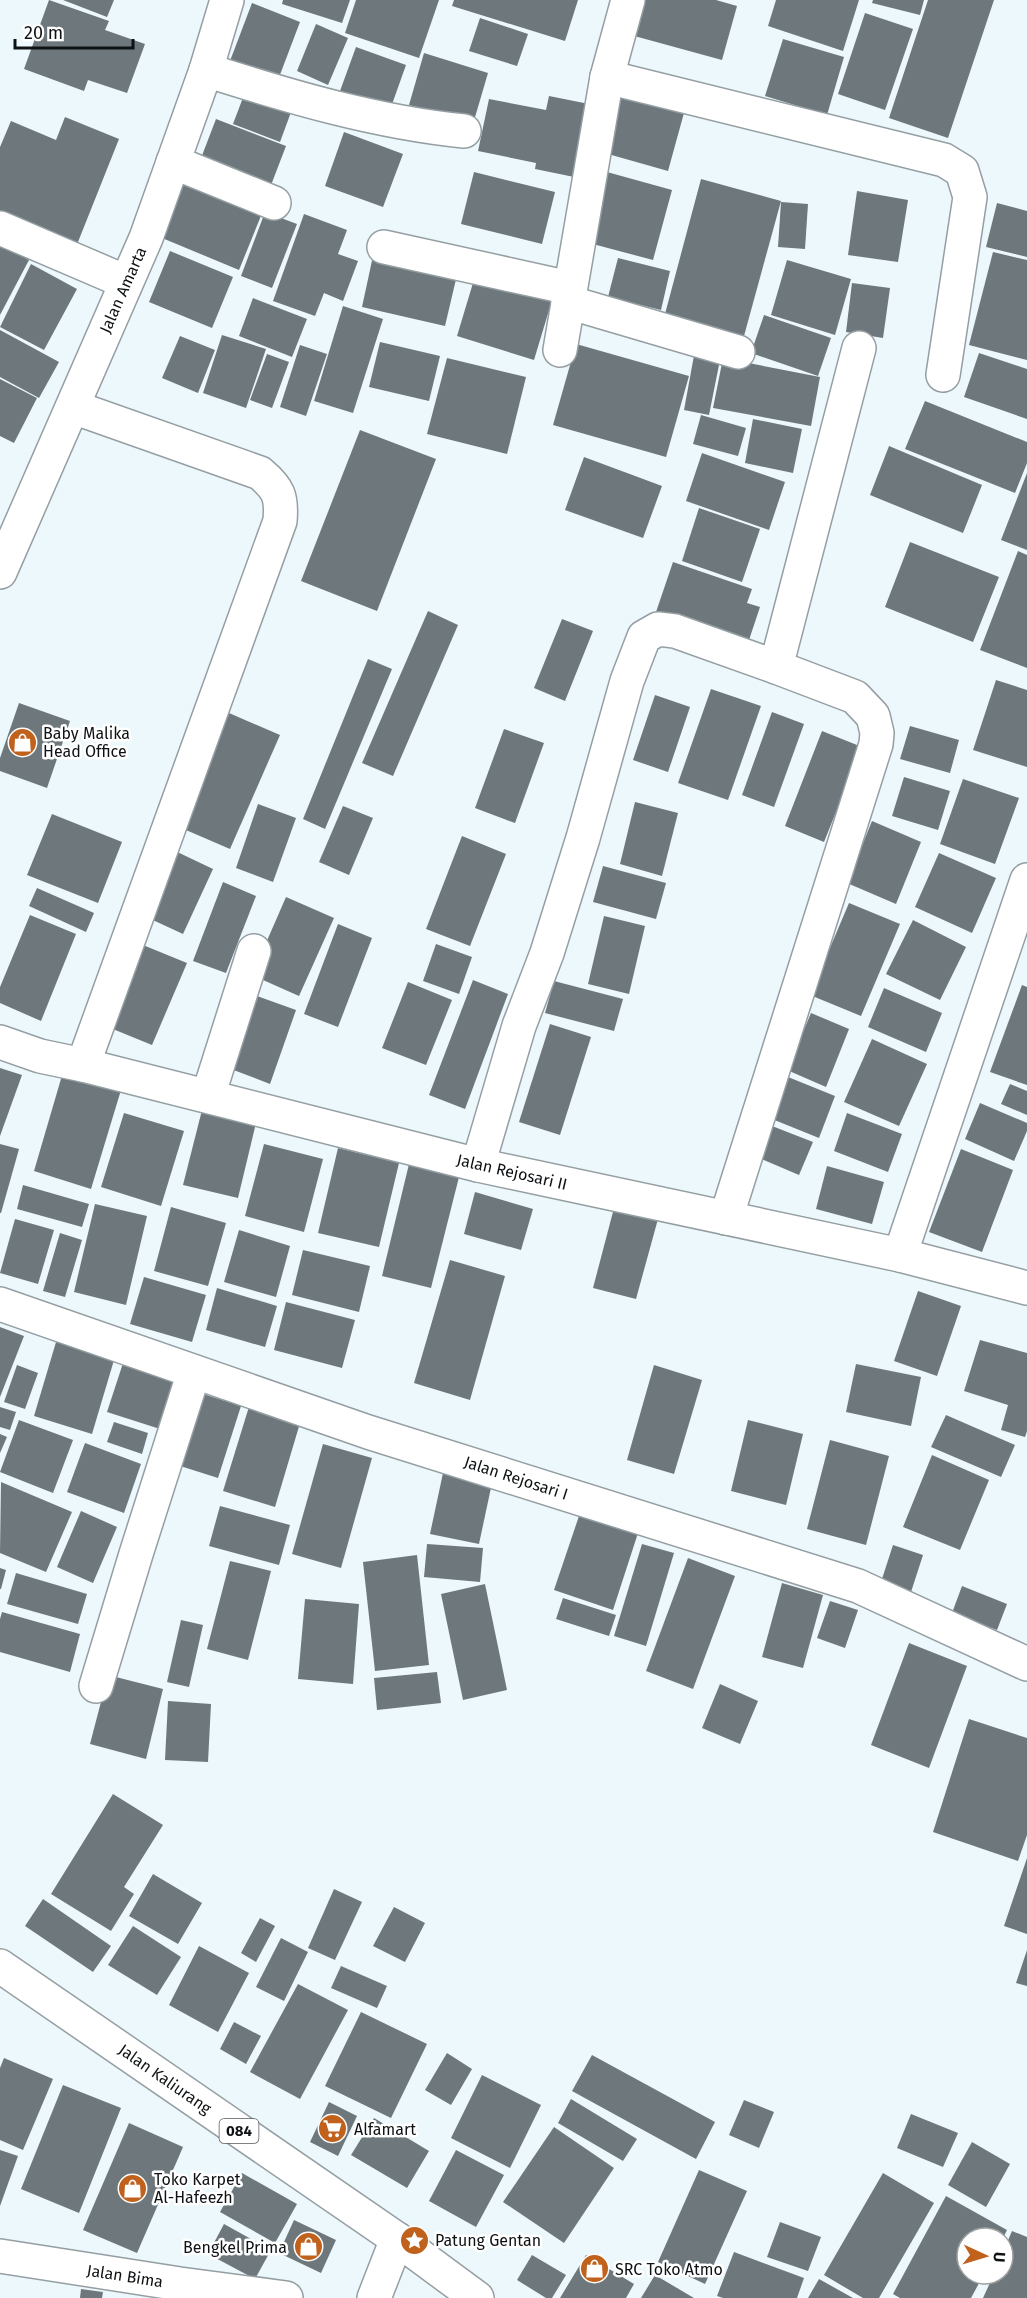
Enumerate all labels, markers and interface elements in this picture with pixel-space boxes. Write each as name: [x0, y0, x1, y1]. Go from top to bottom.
scale bar: [15, 12, 134, 50]
text: 20 m: [24, 22, 63, 44]
street label: Jalan Amarta: [96, 244, 150, 336]
place label: Baby Malika Head Office: [43, 724, 130, 761]
shop icon: Baby Malika Head Office: [6, 726, 38, 758]
street label: Jalan Rejosari II: [455, 1150, 569, 1194]
street label: Jalan Rejosari I: [462, 1452, 570, 1504]
street label: Jalan Kaliurang: [115, 2040, 216, 2118]
supermarket icon: Alfamart: [317, 2113, 349, 2145]
road number: 084: [220, 2119, 258, 2143]
place label: Alfamart: [354, 2120, 416, 2139]
place label: Toko Karpet Al-Hafeezh: [154, 2170, 241, 2207]
shop icon: Toko Karpet Al-Hafeezh: [117, 2172, 149, 2204]
place icon: Patung Gentan: [398, 2224, 430, 2256]
north arrow: [955, 2226, 1015, 2286]
shop icon: Bengkel Prima: [292, 2231, 324, 2263]
place label: Patung Gentan: [435, 2231, 541, 2250]
place label: Bengkel Prima: [183, 2238, 287, 2257]
text: U: [990, 2251, 1009, 2263]
shop icon: SRC Toko Atmo: [578, 2253, 610, 2285]
place label: SRC Toko Atmo: [615, 2260, 723, 2279]
street label: Jalan Bima: [85, 2261, 165, 2291]

